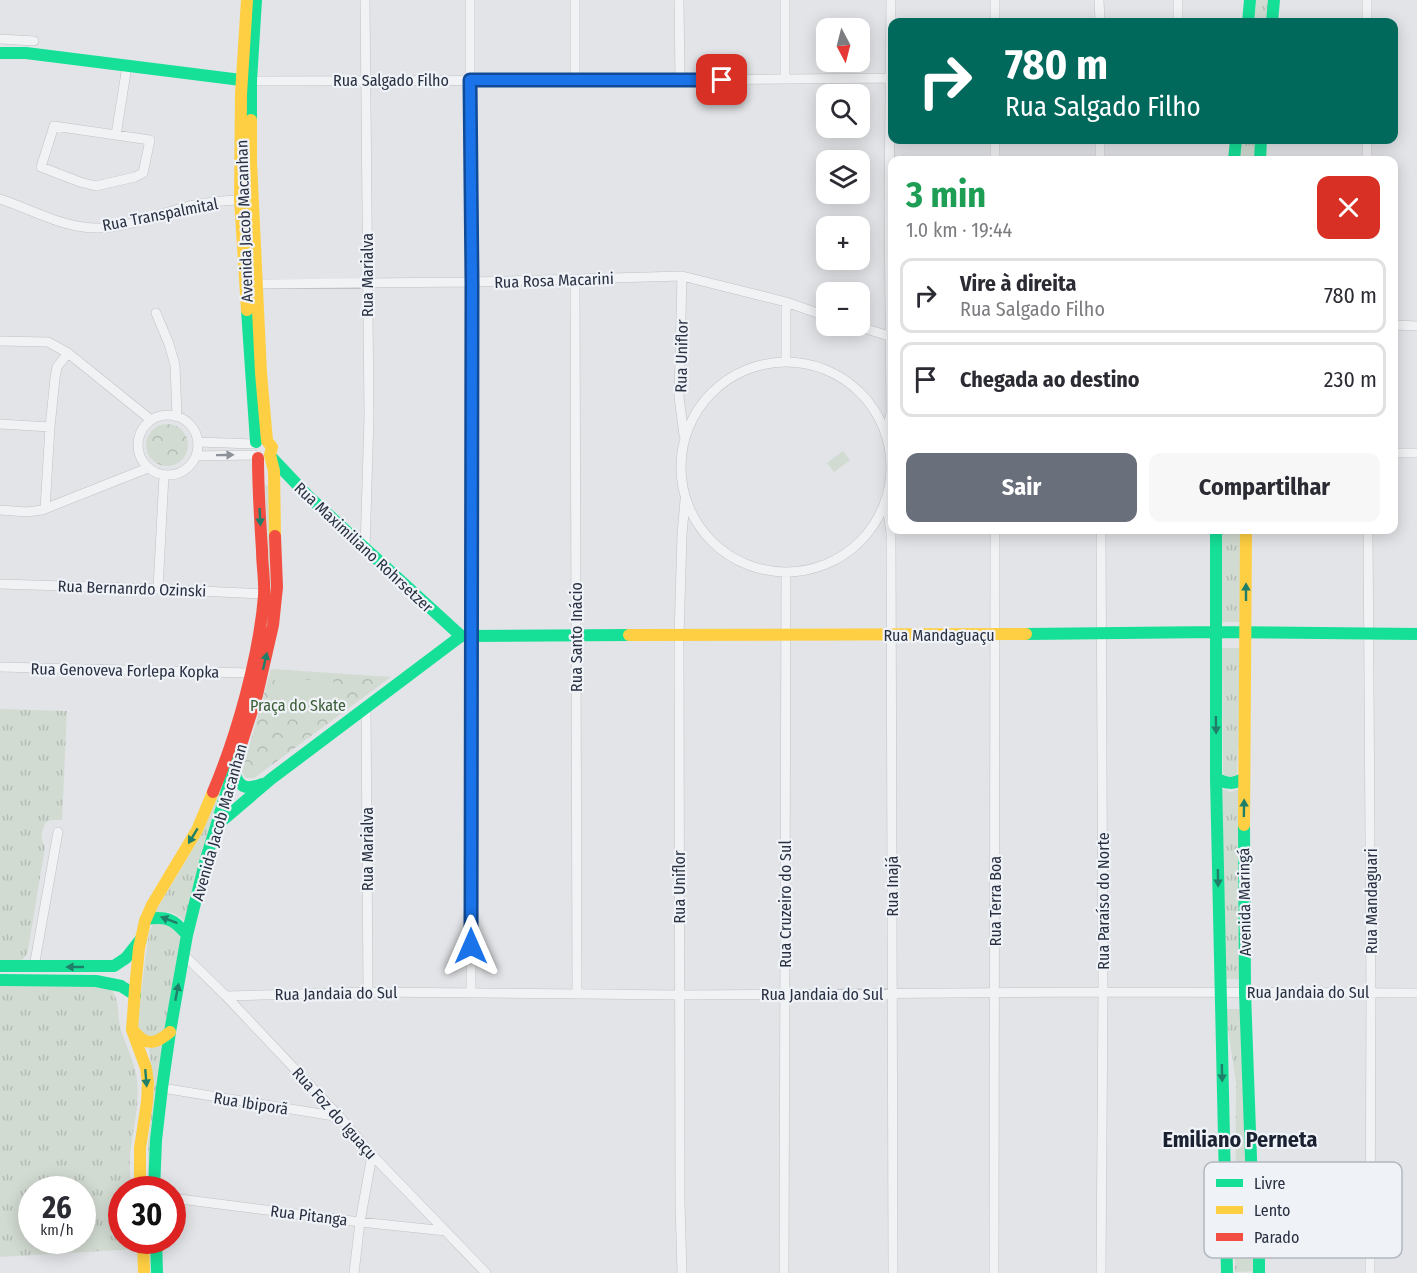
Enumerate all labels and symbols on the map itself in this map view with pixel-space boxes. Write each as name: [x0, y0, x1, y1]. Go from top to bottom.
north arrow: [816, 18, 870, 72]
pin: [696, 54, 747, 105]
street label: Rua Salgado Filho: [333, 71, 449, 90]
street label: Avenida Jacob Macanhan: [232, 140, 257, 302]
street label: Rua Transpalmital: [101, 194, 220, 235]
street label: Rua Marialva: [358, 233, 377, 317]
street label: Rua Rosa Macarini: [494, 269, 614, 292]
street label: Rua Uniflor: [671, 319, 692, 393]
one-way arrow: [216, 450, 235, 460]
street label: Rua Maximiliano Rohrsetzer: [291, 478, 437, 617]
one-way arrow: [255, 507, 264, 526]
street label: Rua Bernanrdo Ozinski: [57, 576, 207, 601]
street label: Rua Santo Inácio: [567, 582, 586, 692]
one-way arrow: [1241, 583, 1250, 602]
street label: Rua Mandaguaçu: [883, 626, 995, 645]
one-way arrow: [260, 652, 270, 670]
street label: Rua Genoveva Forlepa Kopka: [31, 659, 220, 682]
park label: Praça do Skate: [250, 696, 346, 715]
one-way arrow: [1211, 716, 1221, 735]
street label: Avenida Jacob Macanhan: [188, 741, 251, 903]
one-way arrow: [1239, 799, 1249, 818]
street label: Rua Marialva: [358, 807, 377, 891]
one-way arrow: [188, 828, 198, 845]
street label: Rua Paraíso do Norte: [1094, 832, 1113, 970]
street label: Rua Cruzeiro do Sul: [776, 840, 795, 968]
street label: Avenida Maringá: [1234, 848, 1255, 956]
street label: Rua Mandaguari: [1362, 848, 1381, 954]
street label: Rua Uniflor: [670, 850, 689, 924]
street label: Rua Inajá: [883, 855, 902, 916]
street label: Rua Terra Boa: [986, 856, 1005, 946]
one-way arrow: [1214, 869, 1223, 888]
position arrow: [439, 914, 503, 978]
one-way arrow: [159, 915, 177, 925]
one-way arrow: [66, 962, 85, 972]
one-way arrow: [173, 982, 182, 1001]
street label: Rua Jandaia do Sul: [275, 983, 397, 1004]
street label: Rua Jandaia do Sul: [1247, 983, 1369, 1002]
street label: Rua Jandaia do Sul: [761, 985, 883, 1004]
street label: Rua Foz do Iguaçu: [288, 1063, 381, 1163]
one-way arrow: [1218, 1064, 1227, 1083]
one-way arrow: [141, 1068, 151, 1087]
street label: Rua Ibiporã: [212, 1088, 290, 1119]
district label: Emiliano Perneta: [1163, 1126, 1317, 1153]
legend: [1204, 1162, 1402, 1258]
text: Livre: [1254, 1174, 1285, 1193]
speed limit sign: 30: [108, 1176, 186, 1254]
street label: Rua Pitanga: [269, 1201, 349, 1230]
text: Lento: [1254, 1201, 1290, 1220]
text: Parado: [1254, 1228, 1299, 1247]

